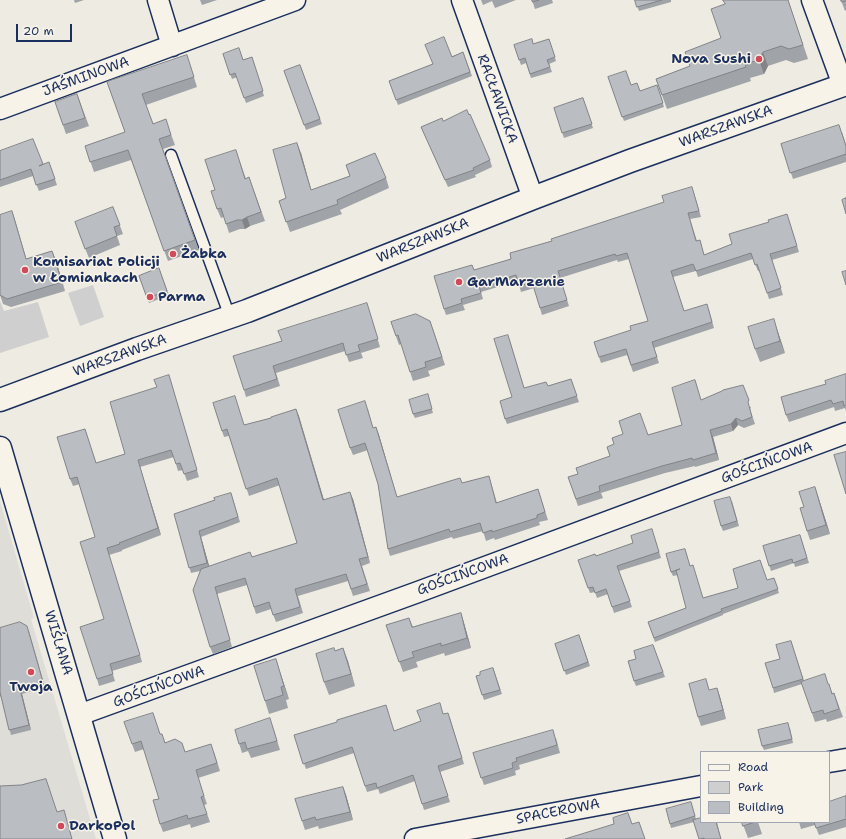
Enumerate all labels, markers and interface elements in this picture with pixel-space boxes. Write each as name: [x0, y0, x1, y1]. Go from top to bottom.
scale bar: [18, 16, 74, 42]
text: 20 m: [23, 23, 54, 39]
place label: Nova Sushi: [671, 51, 751, 67]
street label: RACŁAWICKA: [473, 52, 521, 146]
street label: JAŚMINOWA: [40, 54, 132, 100]
marker: Nova Sushi: [754, 54, 764, 64]
street label: WARSZAWSKA: [677, 102, 775, 152]
street label: WARSZAWSKA: [374, 215, 472, 267]
place label: Żabka: [181, 246, 227, 262]
marker: Żabka: [168, 249, 178, 259]
place label: Komisariat Policji w Łomiankach: [33, 254, 160, 286]
marker: Komisariat Policji w Łomiankach: [20, 265, 30, 275]
place label: GarMarzenie: [467, 274, 565, 290]
marker: GarMarzenie: [454, 277, 464, 287]
place label: Parma: [158, 289, 205, 305]
marker: Parma: [145, 292, 155, 302]
street label: WARSZAWSKA: [71, 331, 169, 381]
street label: GOŚCIŃCOWA: [719, 439, 815, 487]
street label: GOŚCIŃCOWA: [415, 551, 511, 599]
street label: WIŚLANA: [40, 609, 76, 677]
street label: GOŚCIŃCOWA: [111, 663, 207, 711]
marker: Twoja: [26, 667, 36, 677]
place label: Twoja: [9, 679, 53, 695]
legend: [700, 751, 830, 823]
text: Road: [738, 759, 768, 775]
text: Park: [738, 779, 764, 795]
street label: SPACEROWA: [515, 796, 601, 828]
text: Building: [738, 799, 784, 815]
place label: DarkoPol: [69, 818, 135, 834]
marker: DarkoPol: [56, 821, 66, 831]

